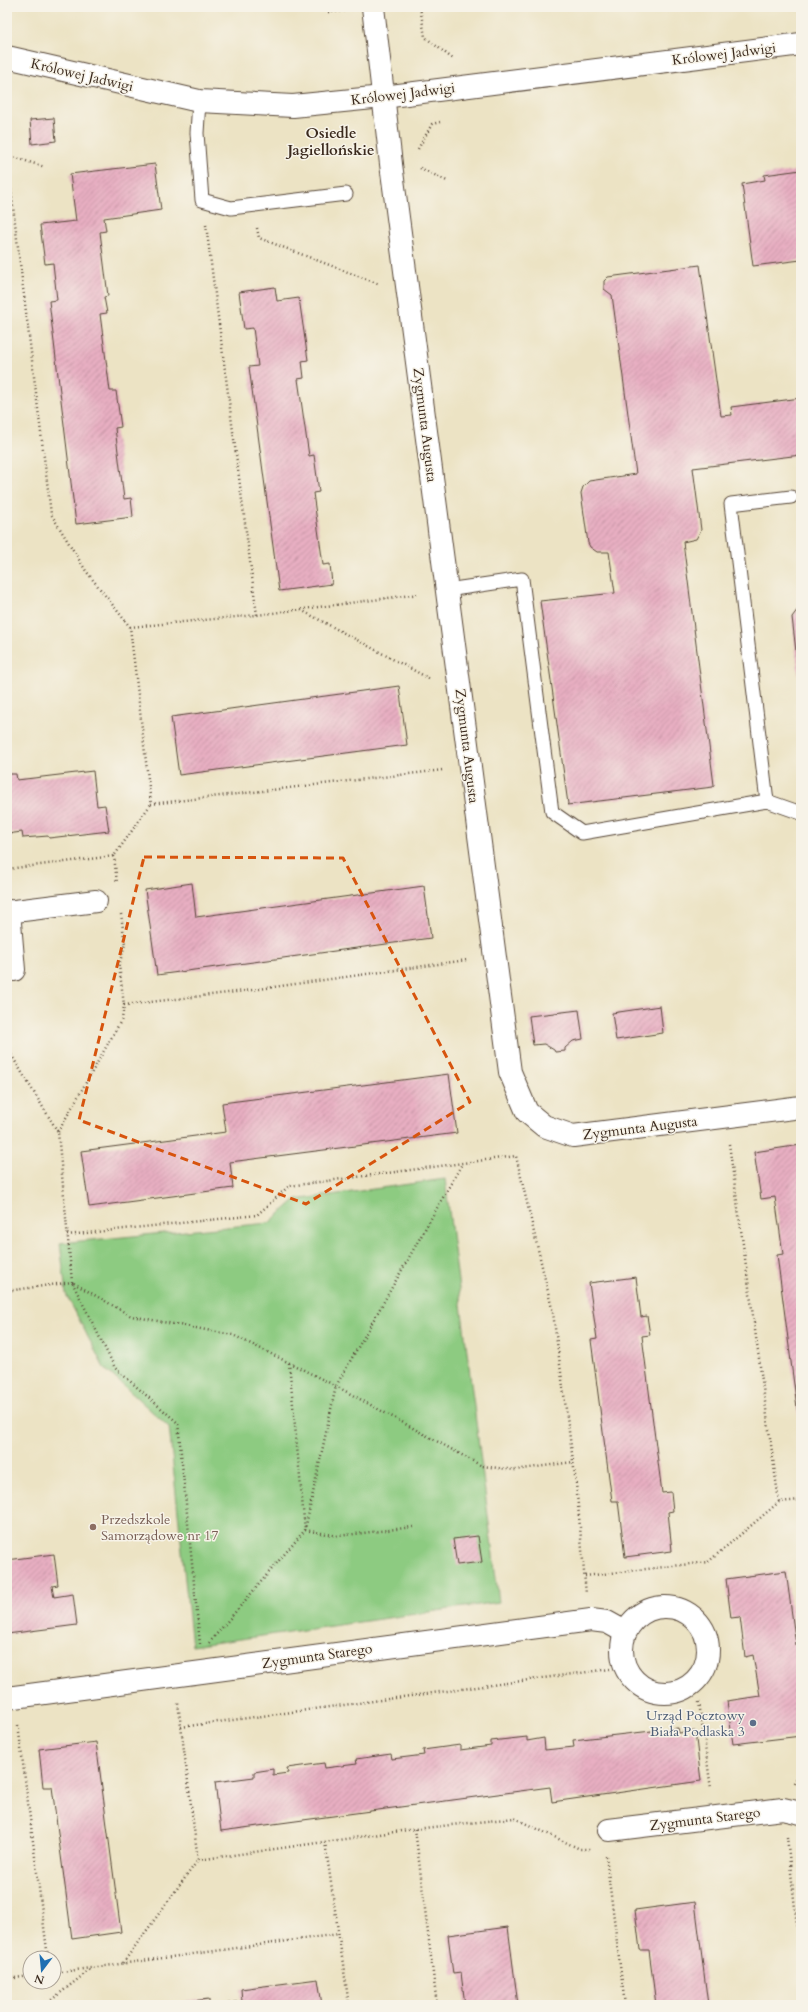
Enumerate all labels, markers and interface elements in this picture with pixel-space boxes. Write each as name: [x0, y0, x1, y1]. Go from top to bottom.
street label: Królowej Jadwigi: [671, 38, 777, 70]
street label: Królowej Jadwigi: [29, 54, 135, 96]
street label: Królowej Jadwigi: [350, 78, 456, 110]
district label: Osiedle Jagiellońskie: [286, 123, 374, 160]
street label: Zygmunta Augusta: [409, 367, 441, 483]
street label: Zygmunta Augusta: [451, 688, 483, 804]
street label: Zygmunta Augusta: [582, 1112, 698, 1144]
place label: Przedszkole Samorządowe nr 17: [101, 1510, 218, 1545]
marker: Przedszkole Samorządowe nr 17: [88, 1522, 98, 1532]
street label: Zygmunta Starego: [261, 1639, 374, 1673]
place label: Urząd Pocztowy Biała Podlaska 3: [646, 1706, 746, 1741]
marker: Urząd Pocztowy Biała Podlaska 3: [748, 1718, 758, 1728]
street label: Zygmunta Starego: [649, 1803, 762, 1835]
north arrow: [22, 1950, 62, 1990]
text: N: [32, 1970, 46, 1988]

